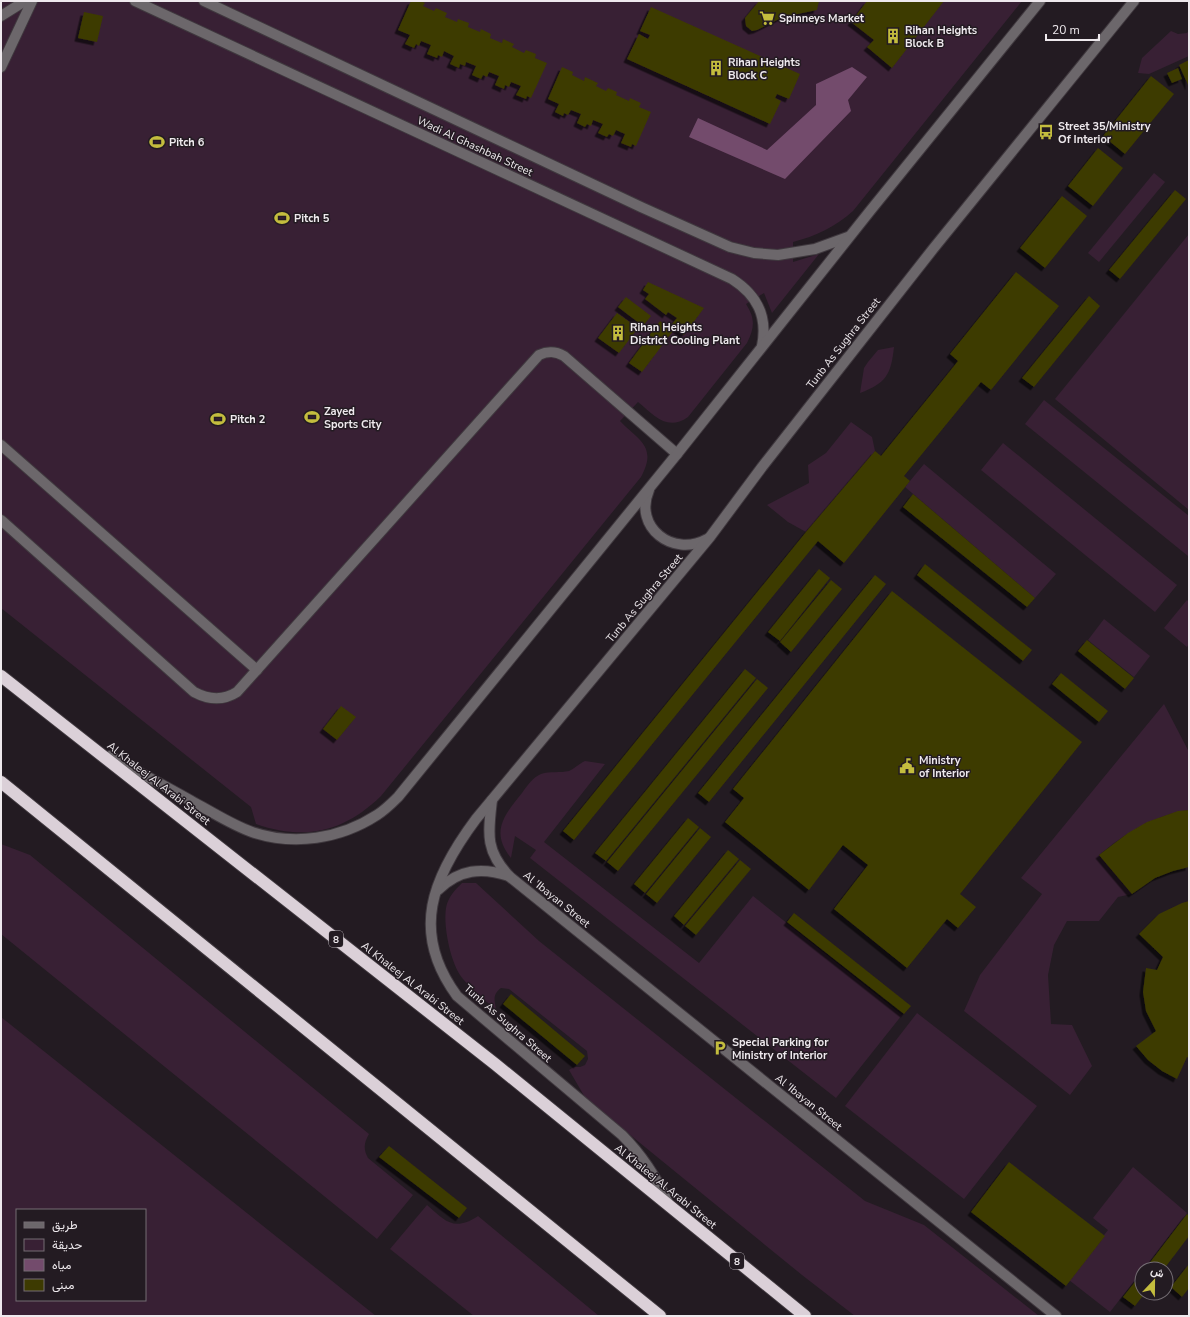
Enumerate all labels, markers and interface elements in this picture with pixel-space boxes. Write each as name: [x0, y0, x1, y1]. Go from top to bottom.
supermarket icon: Spinneys Market: [758, 9, 776, 27]
place label: Spinneys Market: [779, 11, 865, 26]
scale bar: [1046, 16, 1099, 42]
text: 20 m: [1052, 22, 1080, 38]
place label: Rihan Heights Block B: [905, 23, 977, 51]
building icon: Rihan Heights Block B: [884, 27, 902, 45]
place label: Rihan Heights Block C: [728, 55, 800, 83]
building icon: Rihan Heights Block C: [707, 59, 725, 77]
street label: Wadi Al Ghashbah Street: [414, 113, 535, 180]
place label: Street 35/Ministry Of Interior: [1058, 119, 1151, 147]
bus stop icon: Street 35/Ministry Of Interior: [1037, 123, 1055, 141]
sports icon: Pitch 6: [148, 133, 166, 151]
place label: Pitch 6: [169, 135, 205, 150]
sports icon: Pitch 5: [273, 209, 291, 227]
place label: Pitch 5: [294, 211, 330, 226]
street label: Tunb As Sughra Street: [803, 295, 884, 392]
place label: Rihan Heights District Cooling Plant: [630, 320, 741, 348]
building icon: Rihan Heights District Cooling Plant: [609, 324, 627, 342]
place label: Zayed Sports City: [324, 404, 382, 432]
sports icon: Zayed Sports City: [303, 408, 321, 426]
sports icon: Pitch 2: [209, 410, 227, 428]
place label: Pitch 2: [230, 412, 266, 427]
street label: Tunb As Sughra Street: [603, 551, 686, 646]
street label: Al Khaleej Al Arabi Street: [104, 738, 213, 828]
place label: Ministry of Interior: [919, 753, 970, 781]
public building icon: Ministry of Interior: [898, 757, 916, 775]
street label: Al 'Ibayan Street: [520, 868, 593, 931]
road number: 8: [329, 931, 343, 947]
street label: Al Khaleej Al Arabi Street: [358, 938, 467, 1028]
street label: Tunb As Sughra Street: [461, 981, 555, 1066]
place label: Special Parking for Ministry of Interior: [732, 1035, 829, 1063]
parking icon: Special Parking for Ministry of Interior: [711, 1039, 729, 1057]
street label: Al 'Ibayan Street: [772, 1071, 845, 1134]
street label: Al Khaleej Al Arabi Street: [612, 1141, 720, 1232]
legend: [16, 1209, 146, 1301]
text: طريق: [52, 1217, 78, 1233]
text: حديقة: [52, 1237, 82, 1253]
road number: 8: [730, 1253, 744, 1269]
text: مياه: [52, 1257, 71, 1273]
north arrow: [1134, 1261, 1174, 1301]
text: ش: [1149, 1263, 1166, 1282]
text: مبنى: [52, 1277, 74, 1293]

